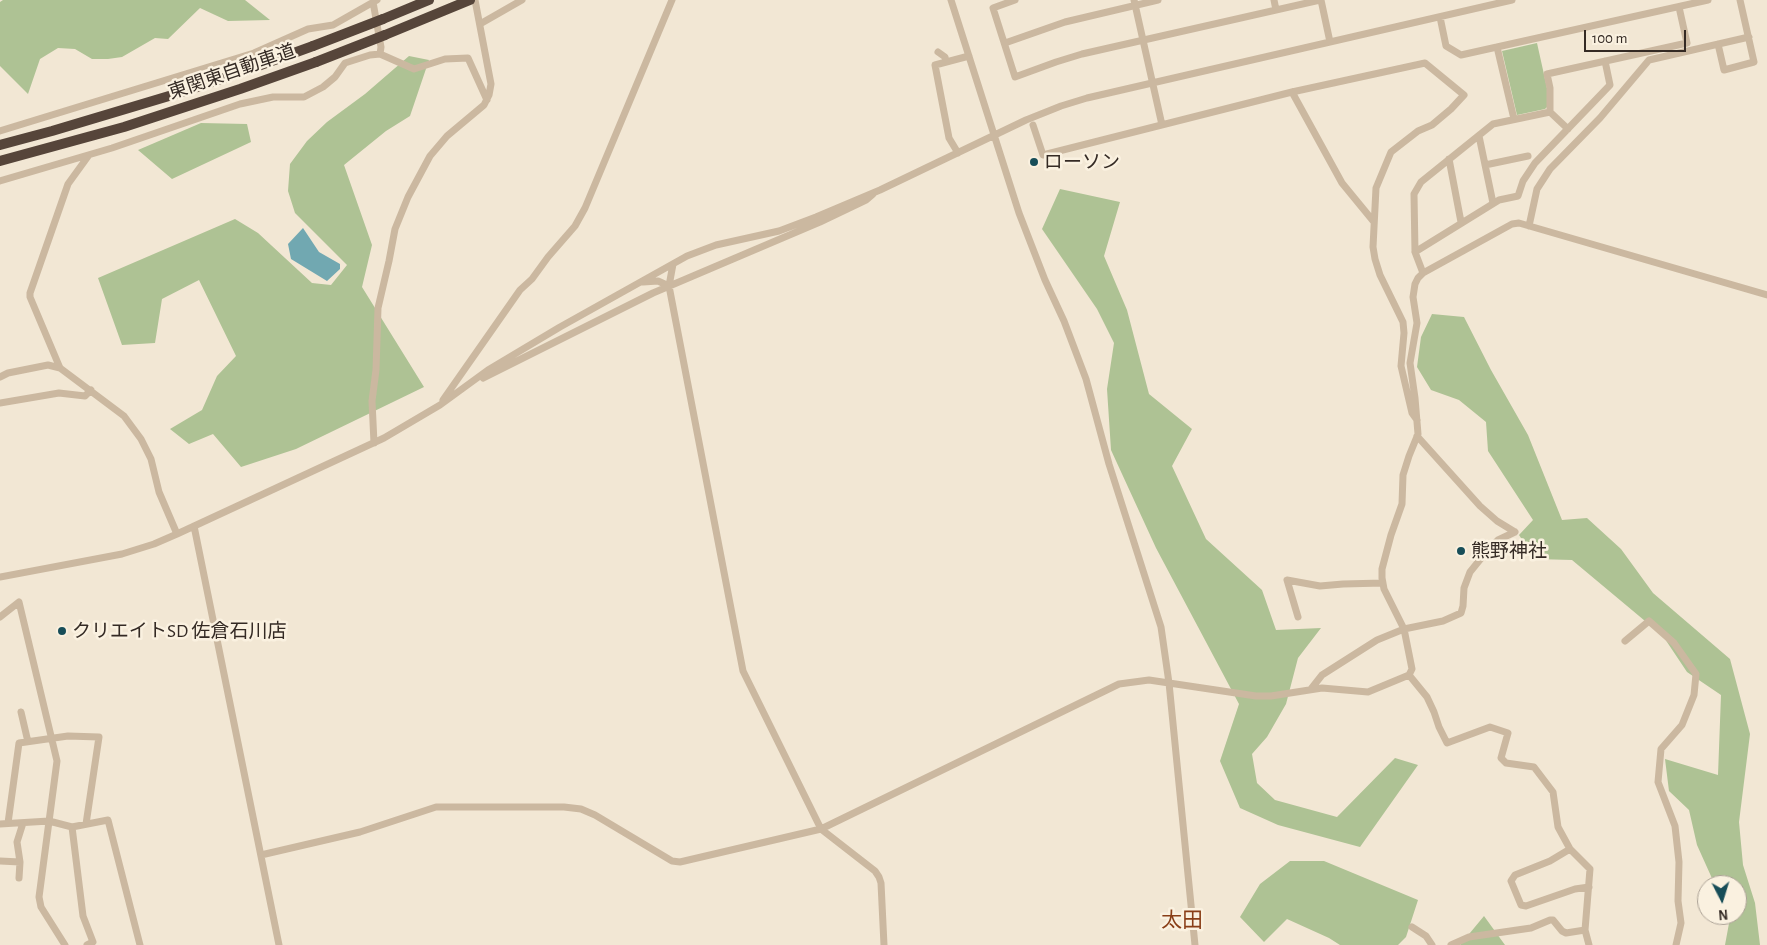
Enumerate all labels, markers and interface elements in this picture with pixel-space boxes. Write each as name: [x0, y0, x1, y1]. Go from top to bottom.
scale bar: [1587, 20, 1690, 52]
text: 100 m: [1592, 31, 1627, 46]
street label: 東関東自動車道: [165, 40, 299, 104]
place label: ローソン: [1044, 151, 1120, 173]
marker: ローソン: [1028, 156, 1040, 168]
place label: 熊野神社: [1471, 540, 1547, 562]
marker: 熊野神社: [1455, 545, 1467, 557]
place label: クリエイトSD 佐倉石川店: [72, 620, 286, 642]
marker: クリエイトSD 佐倉石川店: [56, 625, 68, 637]
north arrow: [1697, 875, 1747, 925]
text: N: [1718, 907, 1729, 921]
district label: 太田: [1161, 908, 1203, 934]

